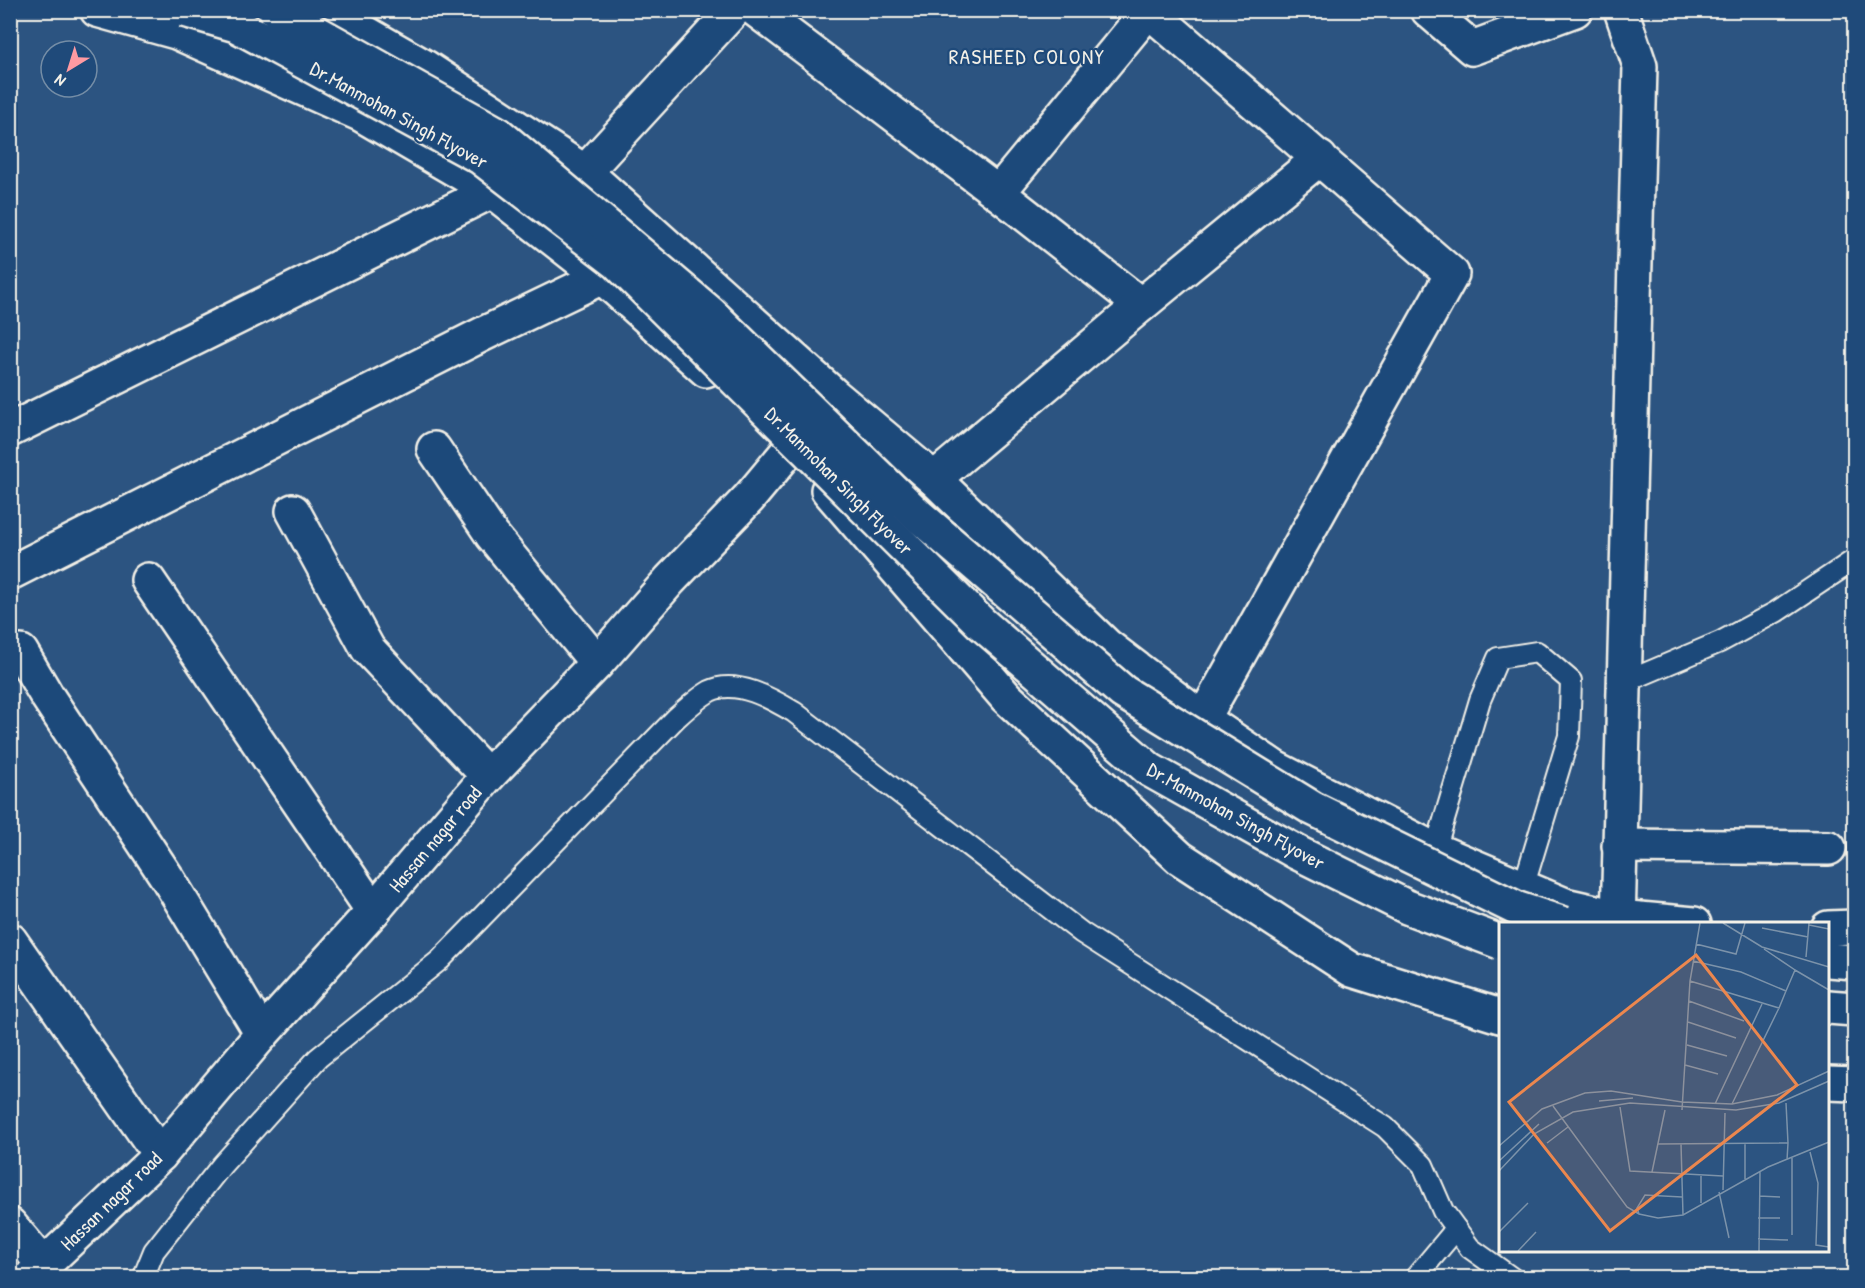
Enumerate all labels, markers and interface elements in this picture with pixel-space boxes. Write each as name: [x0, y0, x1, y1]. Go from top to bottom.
north arrow: [39, 39, 99, 99]
district label: RASHEED COLONY: [949, 42, 1105, 71]
street label: Dr.Manmohan Singh Flyover: [305, 54, 493, 175]
text: N: [49, 69, 70, 92]
street label: Dr.Manmohan Singh Flyover: [759, 401, 920, 561]
street label: Dr.Manmohan Singh Flyover: [1142, 755, 1330, 876]
street label: Hassan nagar road: [382, 780, 487, 898]
inset map: [1499, 922, 1829, 1252]
street label: Hassan nagar road: [54, 1145, 167, 1256]

